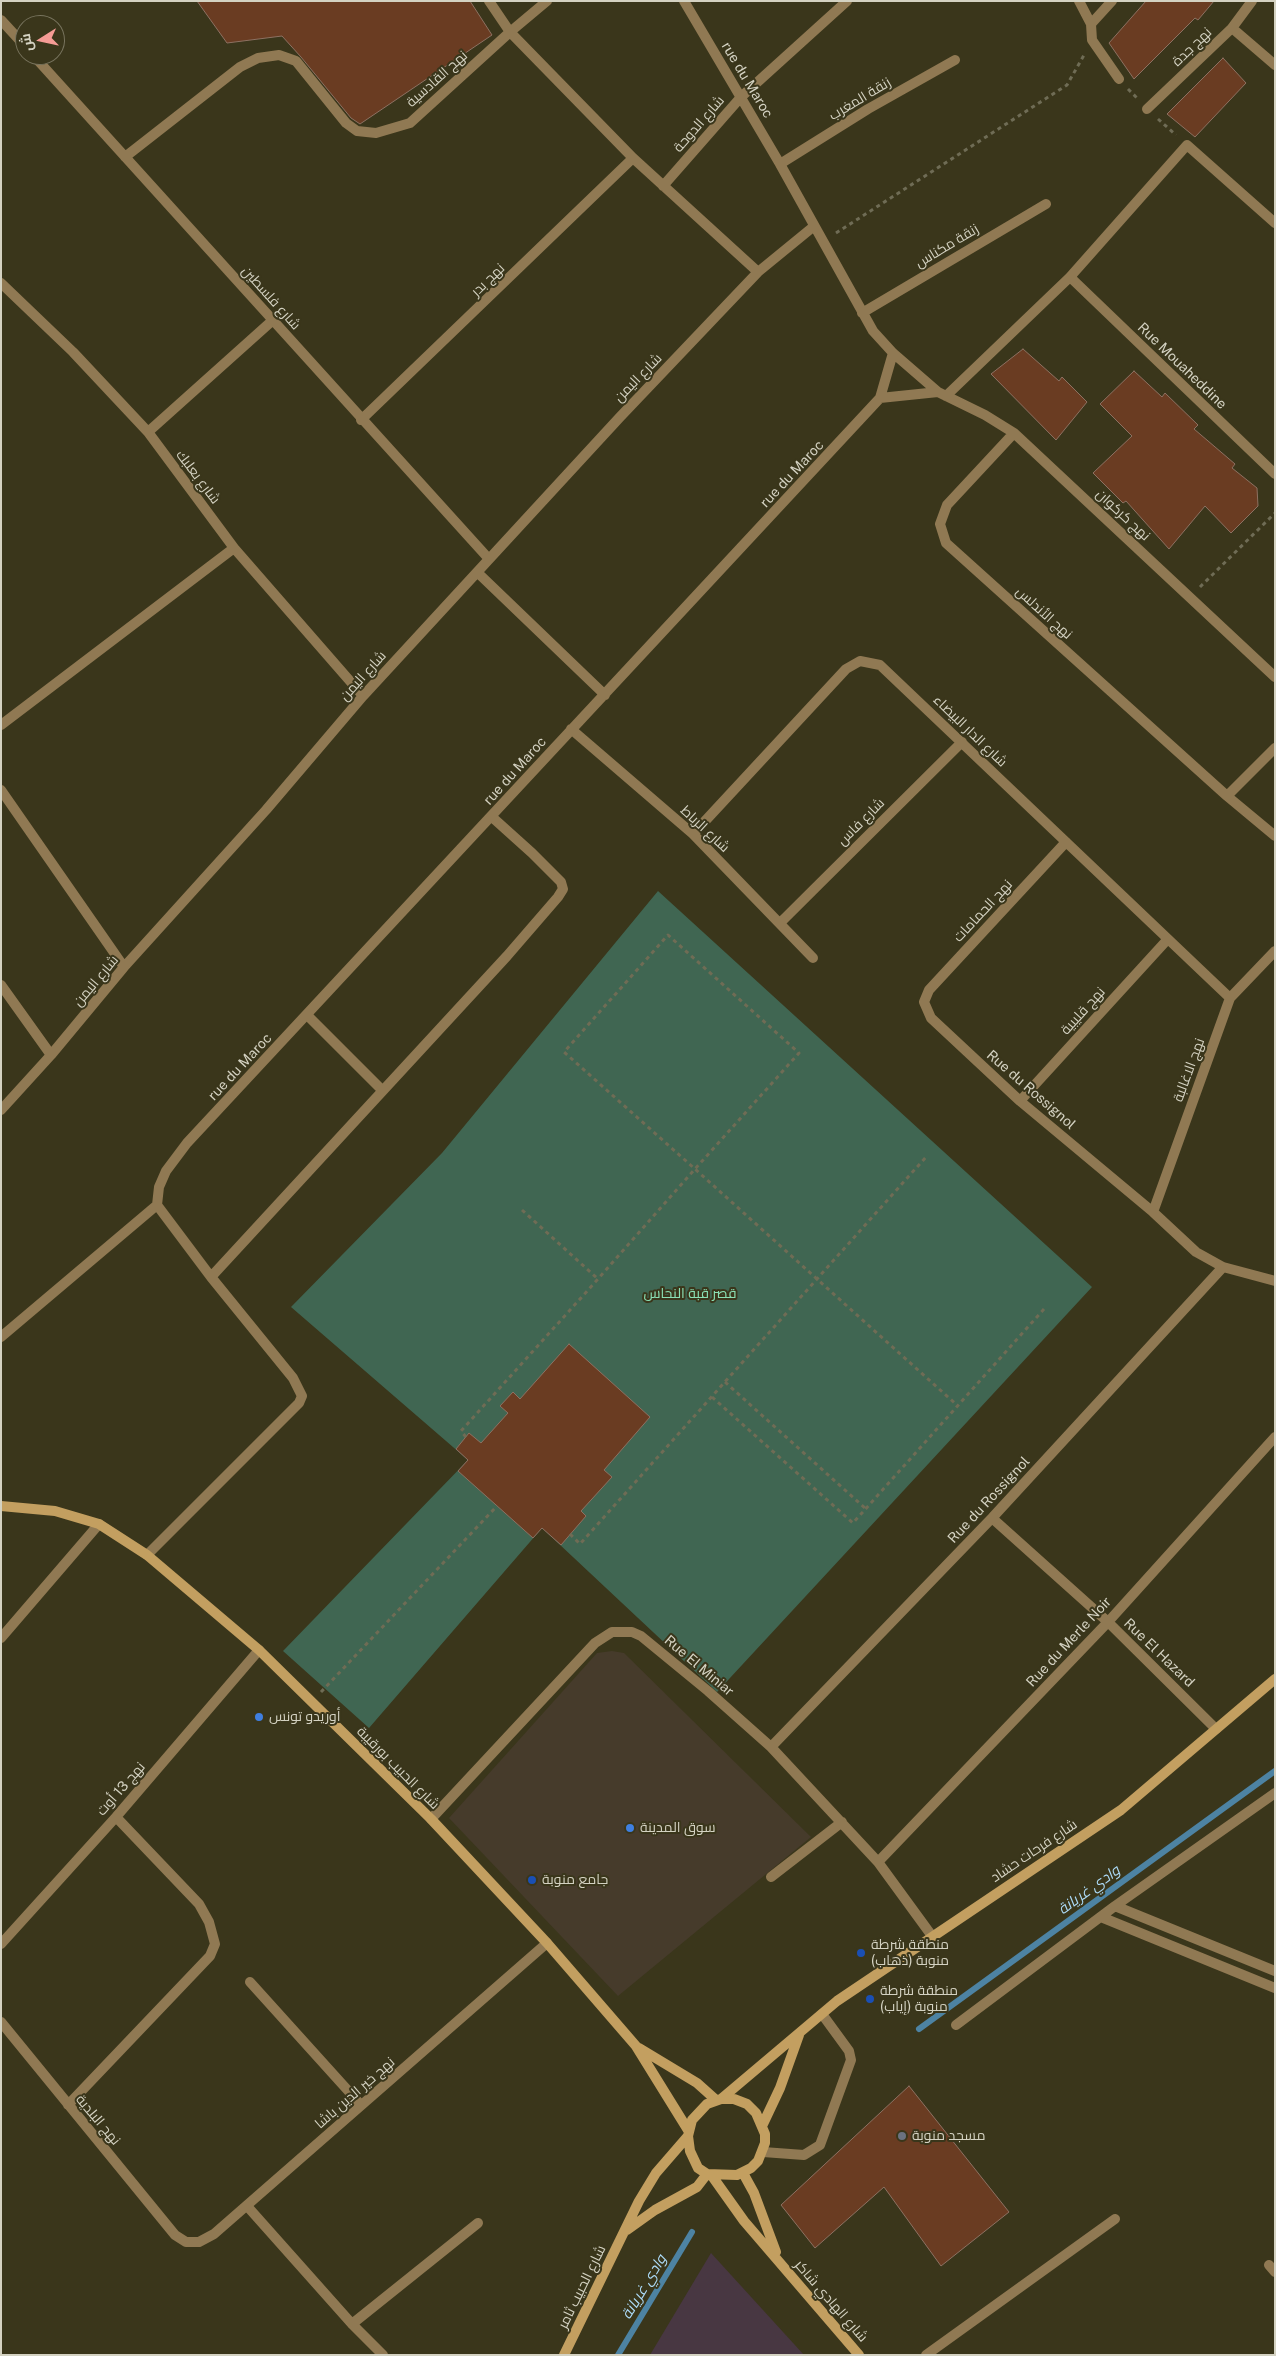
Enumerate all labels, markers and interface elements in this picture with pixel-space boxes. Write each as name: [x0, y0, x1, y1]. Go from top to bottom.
north arrow: [15, 15, 65, 65]
street label: نهج جدة: [1169, 24, 1215, 70]
text: ش: [17, 32, 36, 53]
street label: rue du Maroc: [718, 39, 776, 121]
street label: نهج القادسية: [403, 47, 471, 111]
street label: زنقة المغرب: [826, 74, 894, 124]
street label: شارع الدوحة: [670, 92, 728, 156]
street label: زنقة مكناس: [912, 220, 982, 272]
street label: نهج بدر: [468, 260, 508, 300]
street label: شارع فلسطين: [238, 263, 304, 333]
street label: Rue Mouaheddine: [1134, 319, 1230, 413]
street label: شارع اليمن: [611, 350, 665, 406]
street label: rue du Maroc: [757, 437, 827, 511]
street label: شارع بعلبك: [172, 447, 224, 507]
street label: نهج كركوان: [1092, 486, 1154, 544]
street label: نهج الأندلس: [1012, 583, 1076, 643]
street label: شارع اليمن: [336, 648, 390, 704]
street label: شارع الدار البيضاء: [930, 692, 1010, 770]
street label: rue du Maroc: [480, 734, 550, 808]
street label: شارع فاس: [834, 795, 888, 849]
street label: شارع الرباط: [677, 802, 733, 856]
street label: نهج الحمامات: [950, 876, 1016, 946]
street label: شارع اليمن: [70, 952, 122, 1010]
street label: نهج قليبية: [1057, 984, 1109, 1038]
street label: rue du Maroc: [205, 1030, 275, 1104]
street label: نهج الاغالبة: [1170, 1036, 1208, 1104]
street label: Rue du Rossignol: [983, 1047, 1079, 1133]
park label: قصر قبة النحاس: [644, 1286, 736, 1302]
street label: Rue du Rossignol: [945, 1453, 1033, 1547]
street label: Rue du Merle Noir: [1023, 1593, 1115, 1691]
street label: Rue El Hazard: [1120, 1615, 1198, 1691]
street label: Rue El Miniar: [661, 1632, 737, 1700]
place label: أوريدو تونس: [269, 1709, 340, 1725]
marker: أوريدو تونس: [253, 1711, 265, 1723]
street label: شارع الحبيب بورقيبة: [353, 1723, 443, 1813]
street label: نهج 13 أوت: [93, 1759, 149, 1819]
street label: شارع فرحات حشاد: [988, 1816, 1080, 1886]
place label: سوق المدينة: [640, 1820, 716, 1836]
marker: سوق المدينة: [624, 1822, 636, 1834]
water label: وادي غريانة: [1054, 1861, 1124, 1919]
place label: جامع منوبة: [542, 1872, 608, 1888]
marker: جامع منوبة: [526, 1874, 538, 1886]
place label: منطقة شرطة منوبة (ذهاب): [871, 1937, 949, 1970]
marker: منطقة شرطة منوبة (ذهاب): [855, 1947, 867, 1959]
place label: منطقة شرطة منوبة (إياب): [880, 1983, 958, 2015]
marker: منطقة شرطة منوبة (إياب): [864, 1993, 876, 2005]
street label: نهج خير الدين باشا: [312, 2054, 398, 2132]
street label: نهج البلدية: [72, 2091, 124, 2149]
place label: مسجد منوبة: [912, 2128, 985, 2144]
marker: مسجد منوبة: [896, 2130, 908, 2142]
street label: شارع الحبيب ثامر: [555, 2243, 609, 2331]
water label: وادي غريانة: [618, 2251, 670, 2323]
street label: شارع الهادي شاكر: [791, 2257, 871, 2345]

